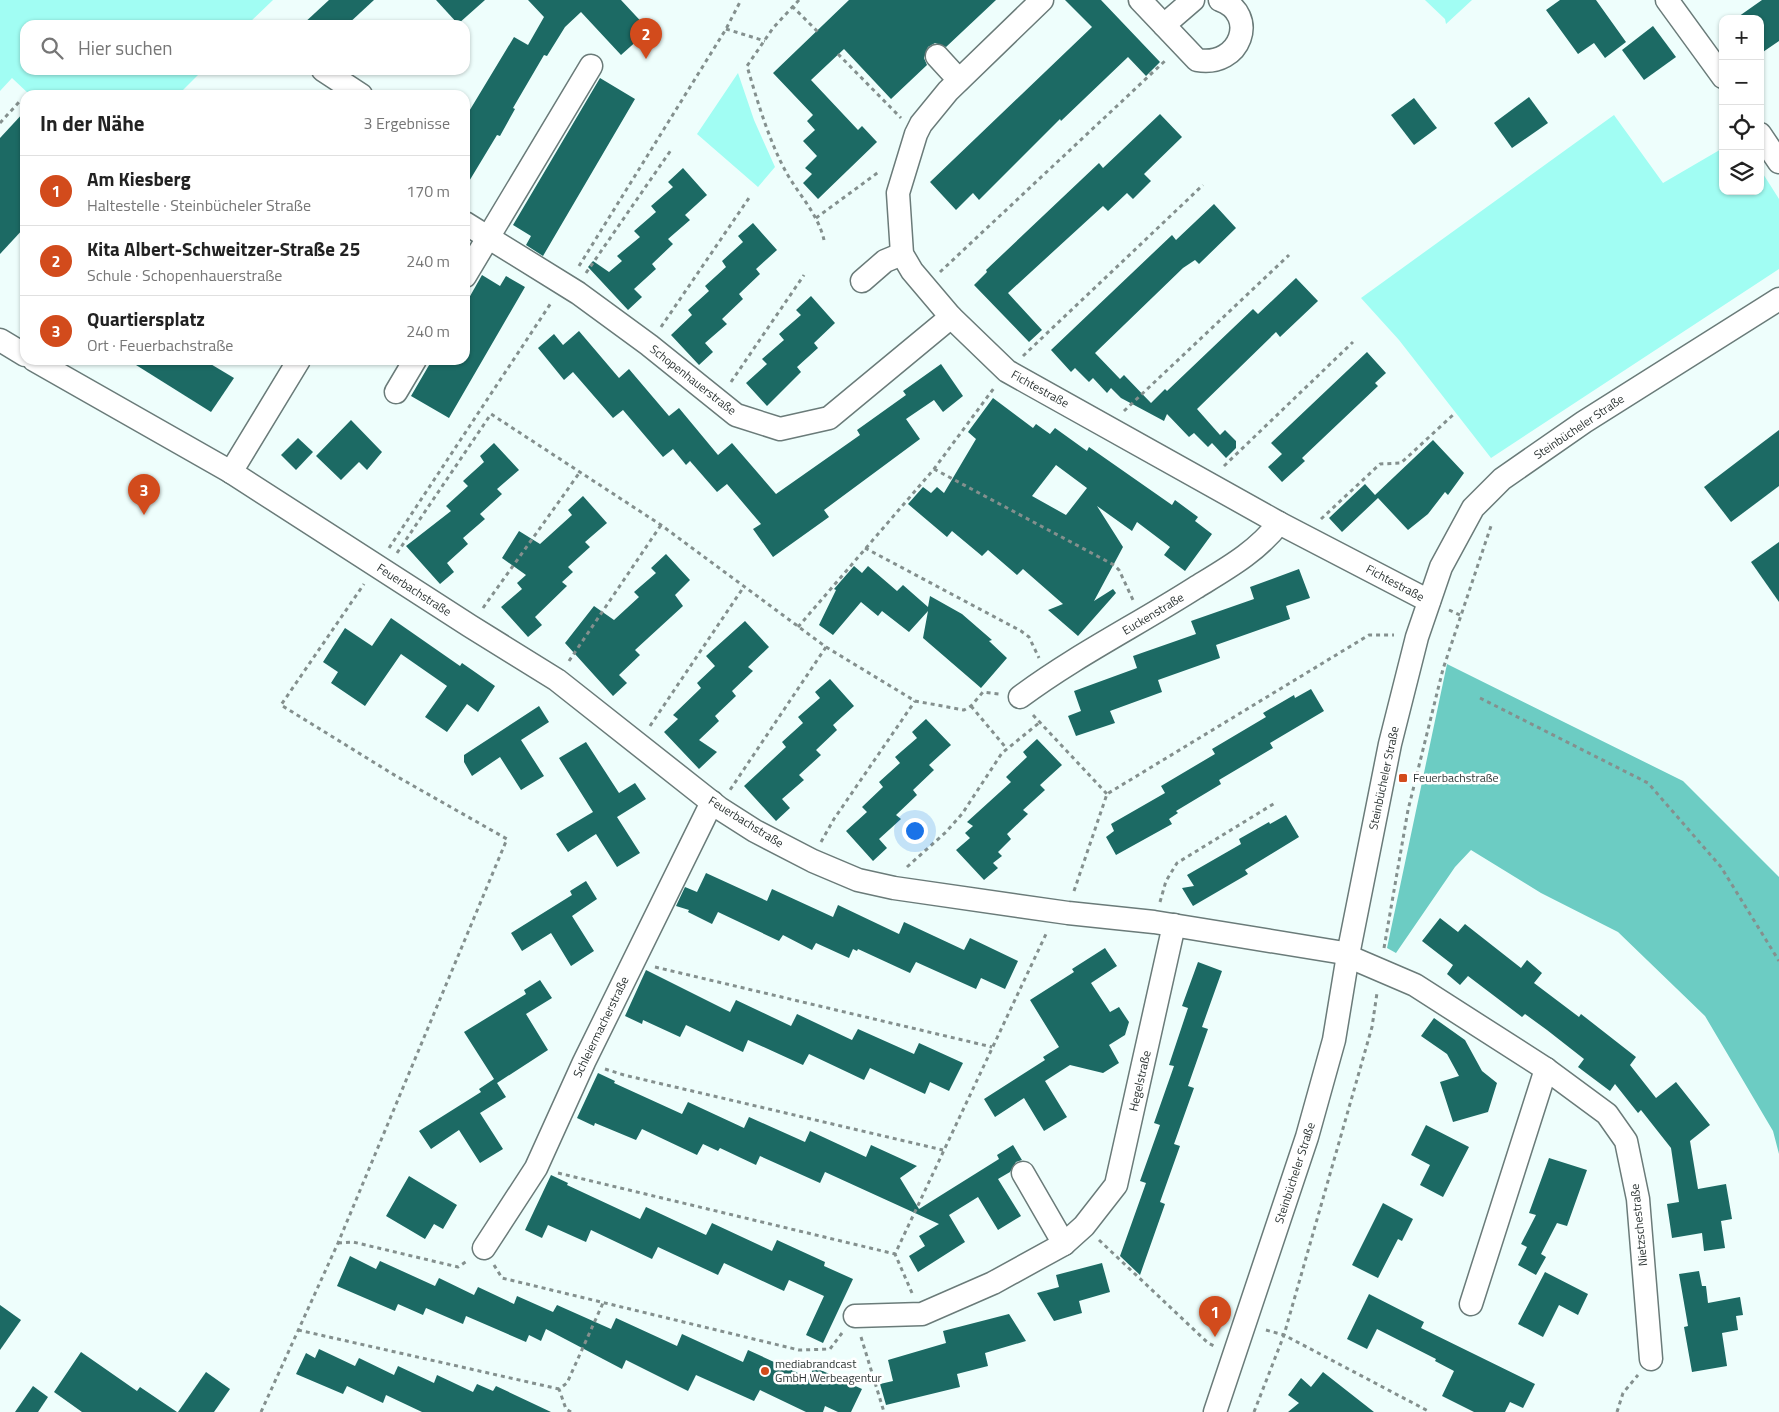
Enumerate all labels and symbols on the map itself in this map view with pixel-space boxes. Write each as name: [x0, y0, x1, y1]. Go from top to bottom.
pin: 2: [630, 18, 662, 59]
street label: Schopenhauerstraße: [646, 340, 741, 420]
street label: Fichtestraße: [1008, 365, 1073, 412]
street label: Steinbücheler Straße: [1530, 389, 1628, 464]
pin: 3: [128, 474, 160, 515]
street label: Feuerbachstraße: [373, 558, 455, 621]
street label: Fichtestraße: [1363, 559, 1428, 606]
street label: Euckenstraße: [1118, 588, 1187, 640]
street label: Steinbücheler Straße: [1363, 724, 1404, 831]
place label: Feuerbachstraße: [1413, 768, 1499, 787]
marker: Feuerbachstraße: [1397, 772, 1409, 784]
street label: Feuerbachstraße: [705, 791, 788, 852]
your location: [902, 818, 928, 844]
street label: Schleiermacherstraße: [568, 973, 633, 1081]
street label: Hegelstraße: [1123, 1049, 1156, 1113]
street label: Steinbücheler Straße: [1269, 1120, 1320, 1226]
street label: Nietzschestraße: [1625, 1183, 1652, 1267]
pin: 1: [1199, 1296, 1231, 1337]
place label: mediabrandcast GmbH Werbeagentur: [775, 1354, 882, 1387]
marker: mediabrandcast GmbH Werbeagentur: [759, 1365, 771, 1377]

